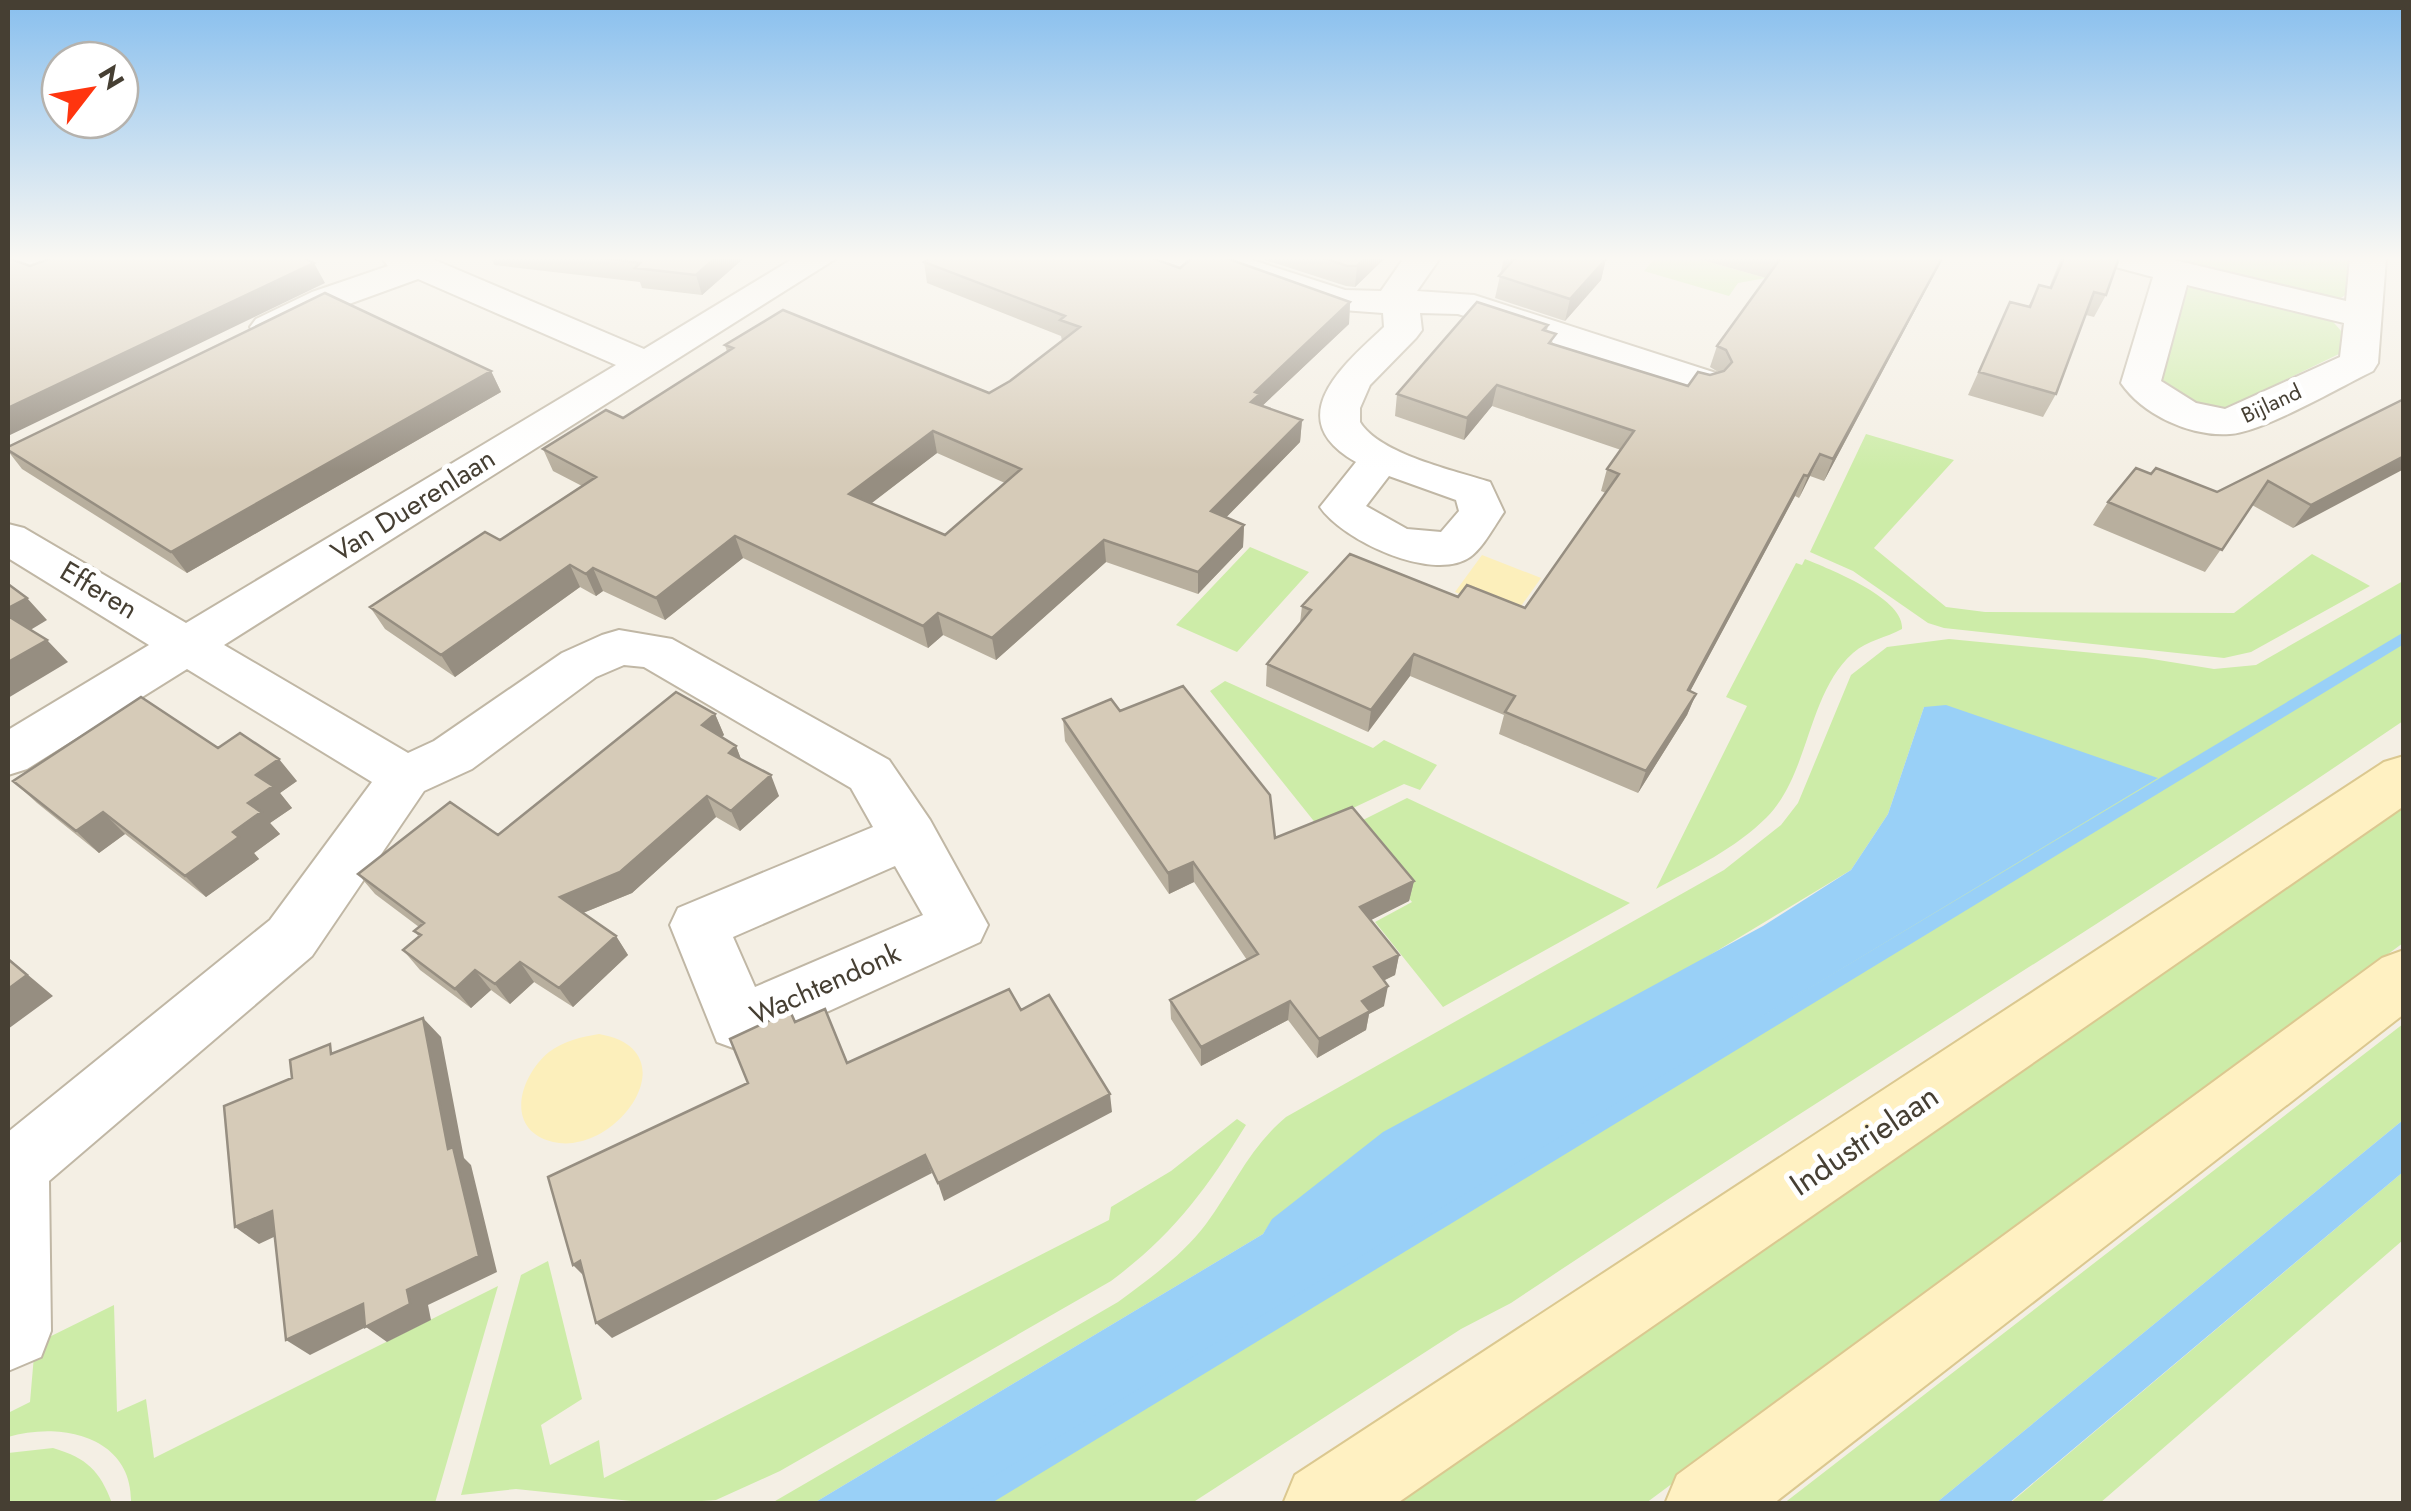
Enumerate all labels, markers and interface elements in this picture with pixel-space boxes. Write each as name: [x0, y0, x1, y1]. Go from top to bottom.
north arrow: [40, 40, 140, 140]
text: N: [88, 57, 134, 97]
street label: Bijland: [2236, 375, 2306, 431]
street label: Van Duerenlaan: [323, 438, 503, 572]
street label: Efferen: [52, 551, 146, 629]
street label: Wachtendonk: [743, 932, 907, 1035]
street label: Industrielaan: [1780, 1073, 1948, 1207]

